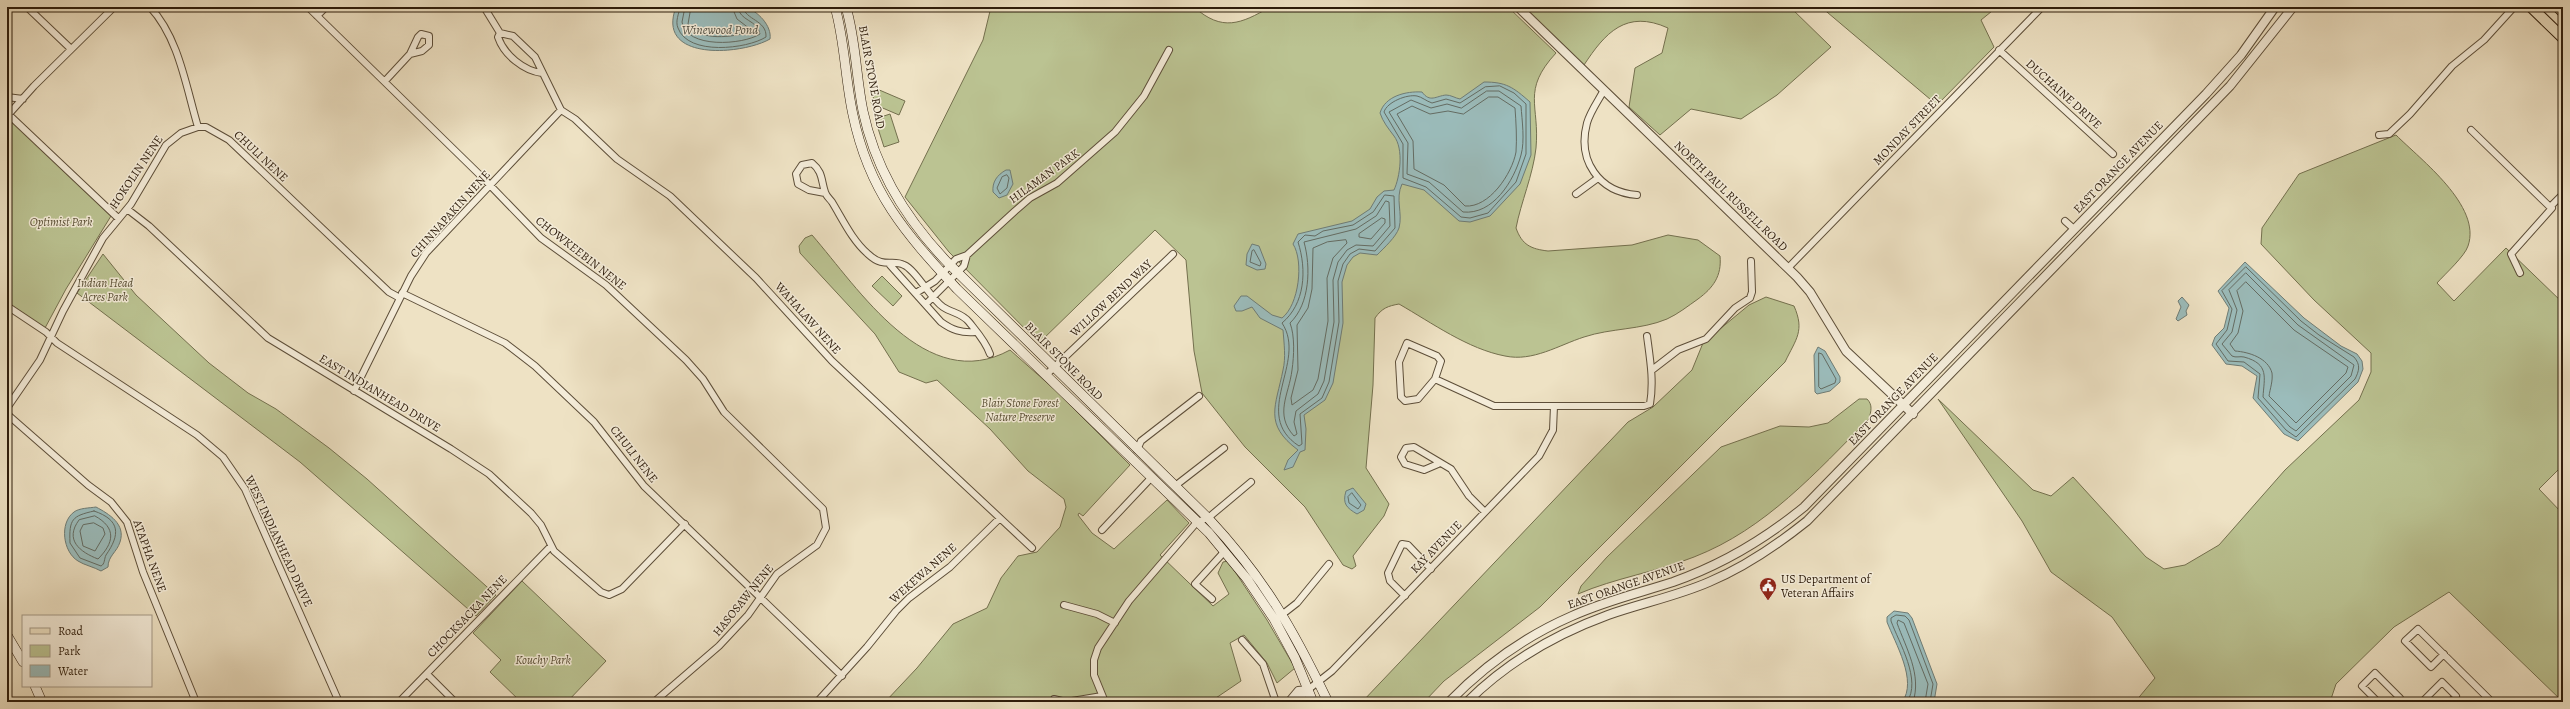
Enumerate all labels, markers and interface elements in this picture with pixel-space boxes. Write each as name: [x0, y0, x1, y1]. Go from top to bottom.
water label: Winewood Pond: [682, 21, 758, 38]
street label: BLAIR STONE ROAD: [855, 24, 889, 130]
street label: DUCHAINE DRIVE: [2023, 56, 2105, 132]
street label: MONDAY STREET: [1869, 91, 1945, 169]
street label: EAST ORANGE AVENUE: [2070, 117, 2166, 217]
street label: CHULI NENE: [230, 127, 292, 185]
street label: HOKOLIN NENE: [105, 132, 167, 212]
street label: NORTH PAUL RUSSELL ROAD: [1671, 137, 1791, 255]
street label: HILAMAN PARK: [1006, 145, 1083, 207]
street label: CHINNAPAKIN NENE: [406, 167, 494, 261]
street label: CHOWKEEBIN NENE: [532, 212, 630, 294]
park label: Optimist Park: [30, 214, 93, 230]
street label: WILLOW BEND WAY: [1066, 256, 1156, 341]
park label: Indian Head Acres Park: [77, 275, 133, 305]
street label: WAHALAW NENE: [771, 278, 845, 357]
street label: BLAIR STONE ROAD: [1021, 318, 1107, 404]
street label: EAST ORANGE AVENUE: [1845, 349, 1941, 449]
street label: EAST INDIANHEAD DRIVE: [316, 350, 444, 436]
park label: Blair Stone Forest Nature Preserve: [981, 395, 1059, 425]
street label: CHULI NENE: [607, 422, 661, 486]
street label: WEST INDIANHEAD DRIVE: [241, 472, 317, 609]
street label: ATAPHA NENE: [129, 516, 171, 595]
street label: KAY AVENUE: [1407, 517, 1465, 577]
street label: WEKEWA NENE: [885, 539, 960, 607]
street label: EAST ORANGE AVENUE: [1565, 557, 1687, 613]
street label: HASOSAW NENE: [709, 561, 777, 639]
street label: CHOCKSACKA NENE: [423, 571, 511, 661]
place label: US Department of Veteran Affairs: [1780, 571, 1872, 601]
public building icon: US Department of Veteran Affairs: [1758, 576, 1778, 601]
legend: [22, 615, 152, 687]
text: Road: [58, 623, 84, 639]
text: Park: [58, 643, 81, 659]
park label: Kouchy Park: [515, 652, 571, 668]
text: Water: [57, 663, 88, 679]

